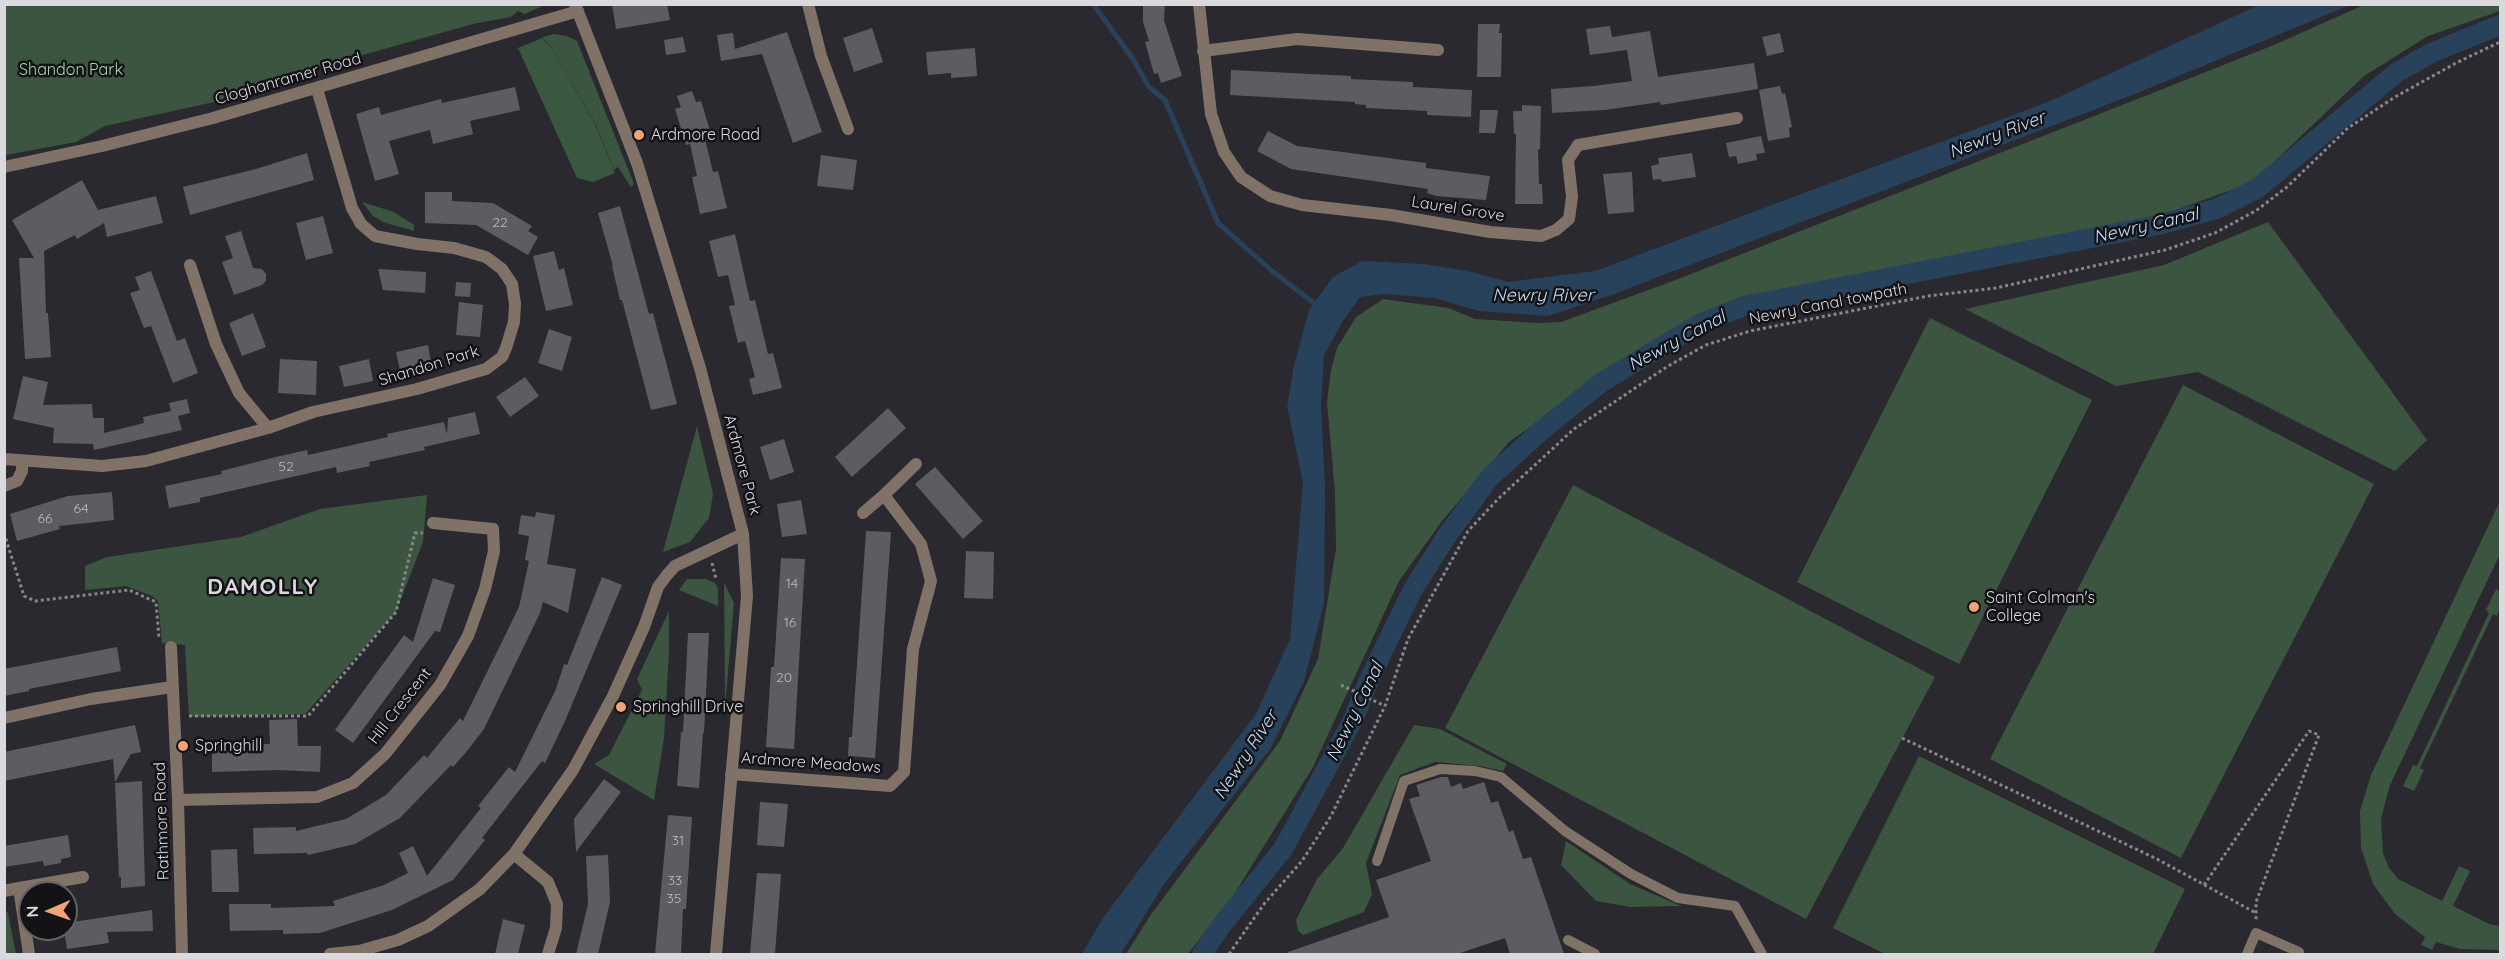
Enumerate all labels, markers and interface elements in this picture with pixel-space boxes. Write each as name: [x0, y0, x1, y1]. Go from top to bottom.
street label: Cloghanramer Road: [213, 49, 363, 109]
park label: Shandon Park: [19, 60, 123, 80]
water label: Newry River: [1946, 107, 2048, 163]
place label: Ardmore Road: [651, 125, 760, 145]
marker: Ardmore Road: [632, 128, 646, 142]
street label: Laurel Grove: [1410, 192, 1506, 226]
water label: Newry Canal: [2091, 203, 2201, 249]
house number: 22: [492, 215, 508, 231]
street label: Newry Canal towpath: [1747, 279, 1909, 329]
water label: Newry River: [1492, 285, 1594, 307]
water label: Newry Canal: [1625, 306, 1729, 376]
street label: Shandon Park: [377, 342, 481, 390]
street label: Ardmore Park: [719, 413, 765, 517]
house number: 52: [278, 459, 294, 475]
house number: 64: [73, 501, 89, 517]
house number: 66: [37, 511, 53, 527]
district label: DAMOLLY: [207, 574, 319, 600]
house number: 14: [786, 576, 798, 592]
place label: Saint Colman's College: [1986, 588, 2095, 626]
marker: Saint Colman's College: [1967, 600, 1981, 614]
house number: 16: [784, 615, 796, 631]
water label: Newry Canal: [1322, 659, 1388, 765]
street label: Hill Crescent: [364, 664, 436, 748]
house number: 20: [776, 670, 792, 686]
place label: Springhill Drive: [633, 697, 743, 717]
marker: Springhill Drive: [614, 700, 628, 714]
water label: Newry River: [1209, 707, 1283, 803]
place label: Springhill: [195, 736, 262, 756]
marker: Springhill: [176, 739, 190, 753]
street label: Ardmore Meadows: [740, 749, 882, 777]
street label: Rathmore Road: [150, 762, 174, 880]
house number: 31: [672, 833, 684, 849]
house number: 33: [668, 873, 682, 889]
north arrow: [18, 881, 78, 941]
house number: 35: [667, 891, 681, 907]
text: N: [22, 905, 42, 918]

